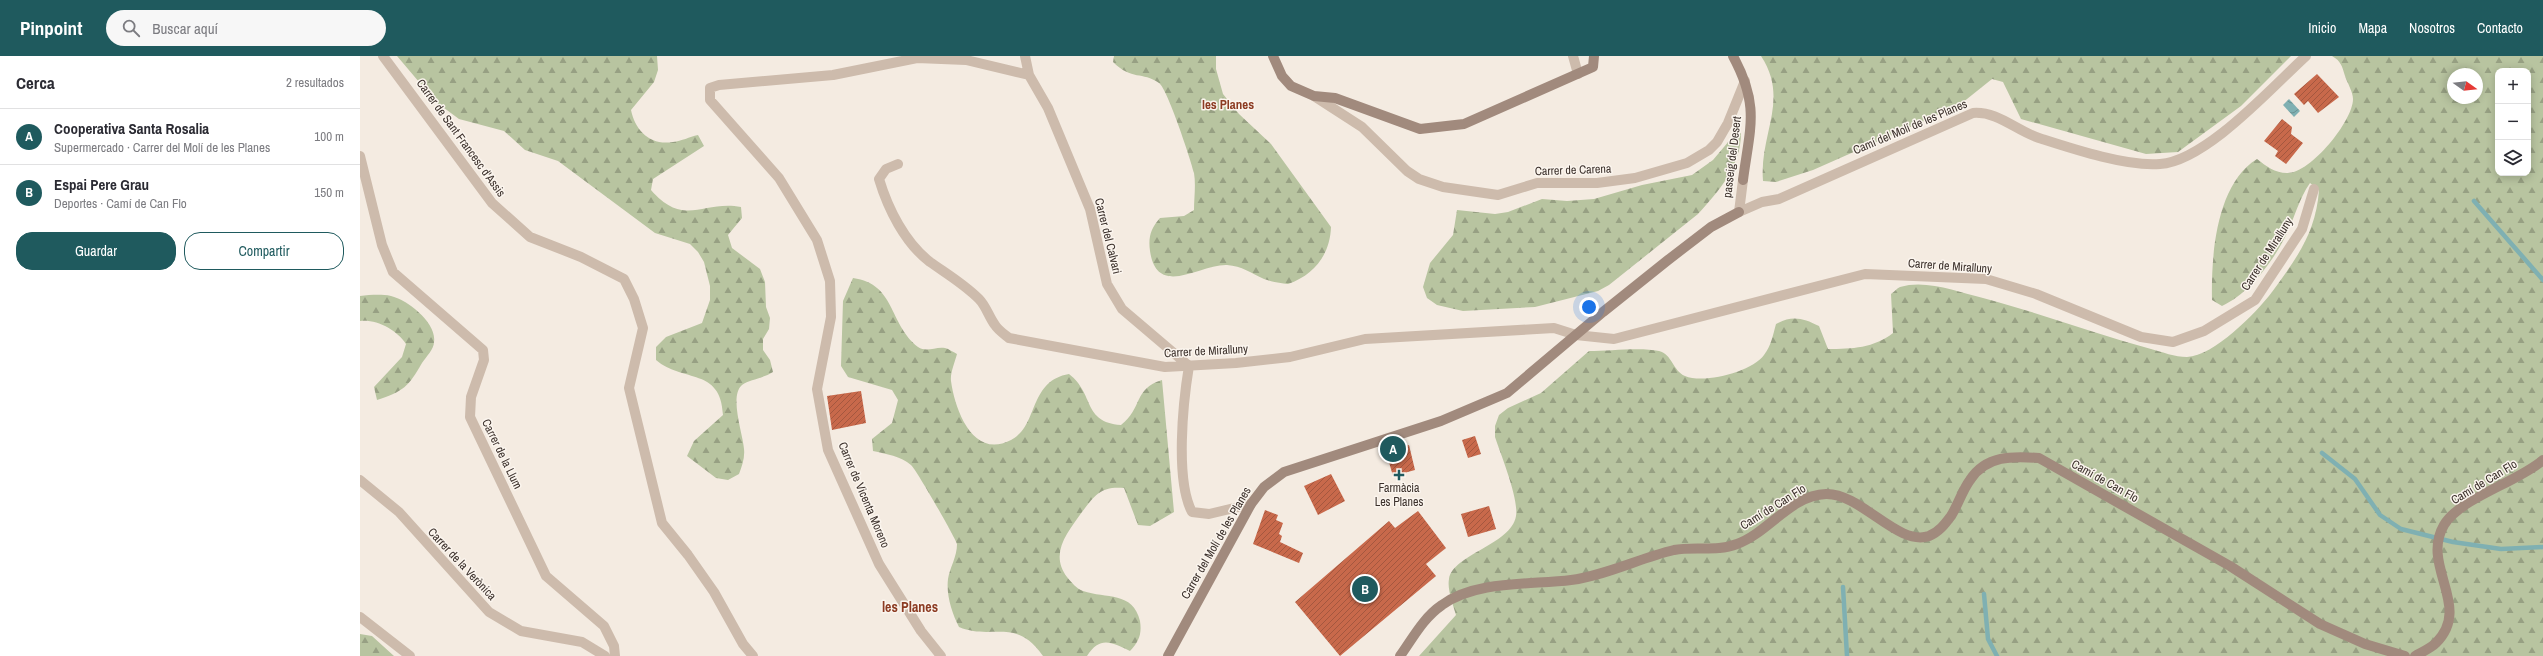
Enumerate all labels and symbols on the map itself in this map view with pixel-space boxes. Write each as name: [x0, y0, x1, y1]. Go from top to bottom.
north arrow: [2447, 68, 2483, 104]
street label: Carrer de Sant Francesc d'Assis: [413, 76, 509, 200]
district label: les Planes: [1202, 96, 1254, 113]
street label: Camí del Molí de les Planes: [1850, 96, 1970, 158]
street label: passeig del Desert: [1719, 115, 1745, 199]
street label: Carrer de Carena: [1534, 161, 1612, 179]
street label: Carrer del Calvari: [1091, 196, 1125, 276]
street label: Carrer de Miralluny: [2237, 214, 2297, 294]
street label: Carrer de Miralluny: [1907, 255, 1993, 277]
your location: [1579, 297, 1599, 317]
street label: Carrer de Miralluny: [1164, 341, 1249, 361]
street label: Carrer de la Llum: [478, 416, 526, 492]
pin: A: [1380, 434, 1406, 464]
street label: Carrer de Vicenta Moreno: [834, 440, 894, 550]
street label: Camí de Can Flo: [2069, 456, 2141, 506]
street label: Camí de Can Flo: [2448, 456, 2520, 508]
marker: Farmàcia Les Planes: [1394, 470, 1404, 480]
place label: Farmàcia Les Planes: [1375, 480, 1423, 510]
street label: Camí de Can Flo: [1737, 481, 1809, 533]
street label: Carrer del Molí de les Planes: [1177, 484, 1255, 602]
street label: Carrer de la Verònica: [424, 524, 500, 604]
pin: B: [1352, 574, 1378, 604]
district label: les Planes: [882, 598, 938, 616]

